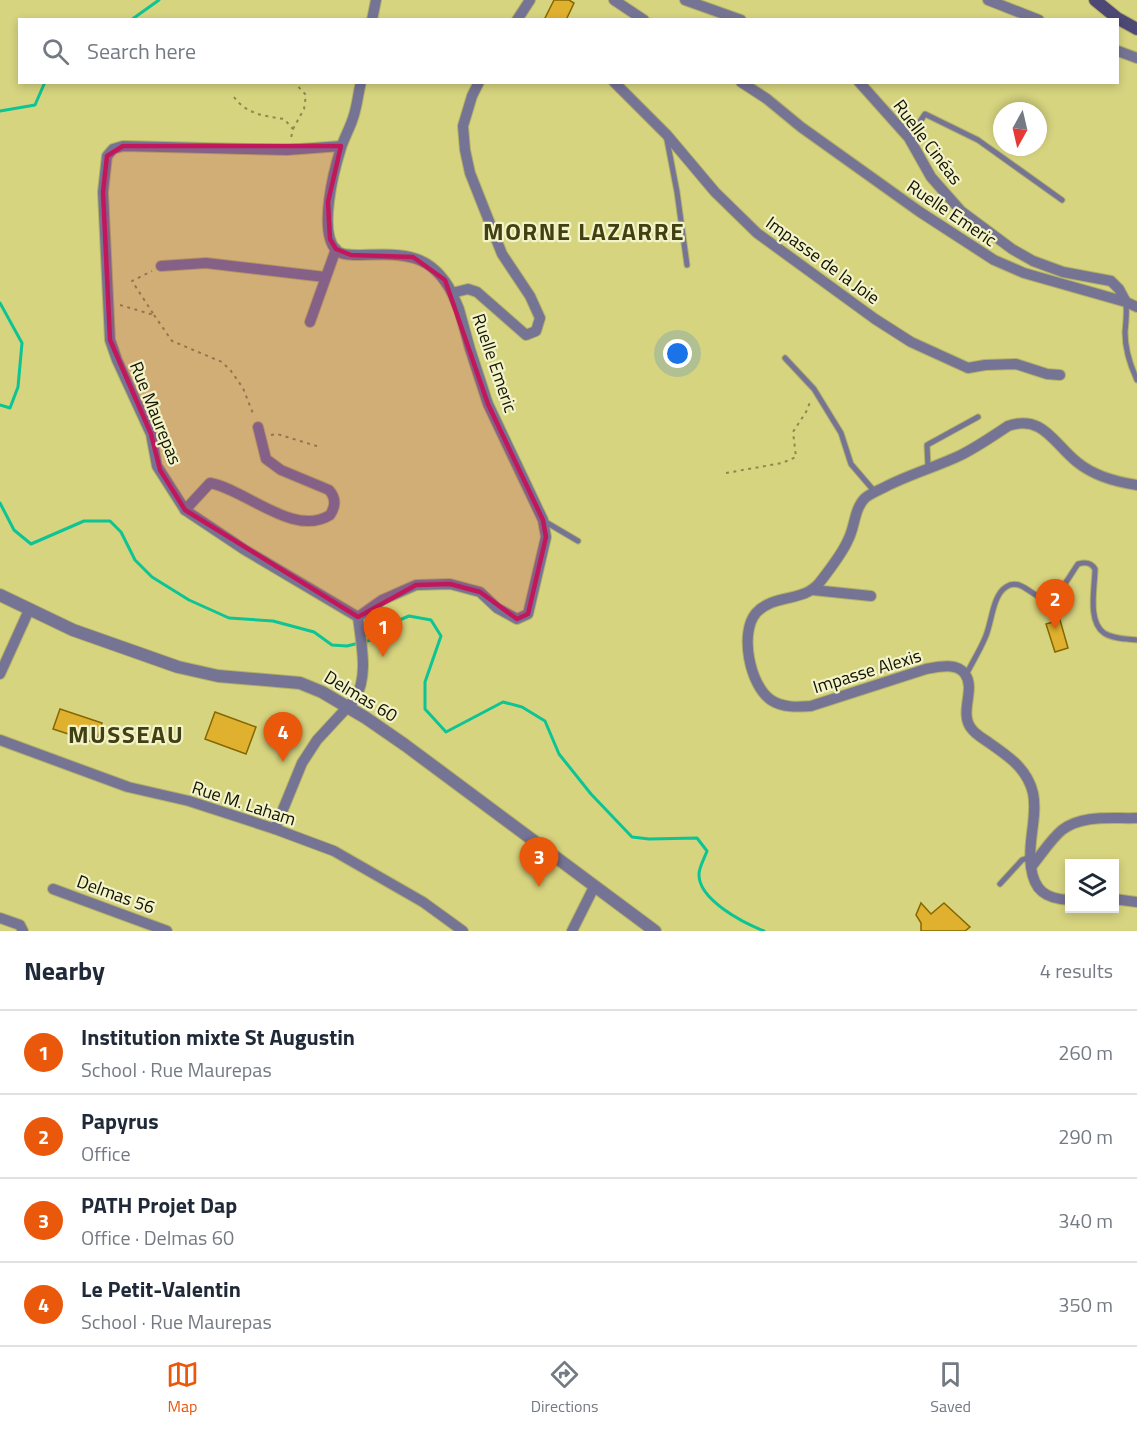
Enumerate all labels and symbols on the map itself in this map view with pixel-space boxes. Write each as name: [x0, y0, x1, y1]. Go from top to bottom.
street label: Ruelle Cinéas: [887, 94, 969, 190]
north arrow: [993, 102, 1047, 156]
street label: Ruelle Emeric: [902, 173, 1002, 253]
street label: Impasse de la Joie: [760, 209, 886, 311]
district label: MORNE LAZARRE: [483, 213, 685, 249]
street label: Ruelle Emeric: [465, 310, 525, 416]
your location: [663, 339, 692, 368]
street label: Rue Maurepas: [123, 357, 189, 469]
pin: 2: [1036, 580, 1074, 629]
pin: 1: [364, 608, 403, 657]
street label: Impasse Alexis: [809, 642, 925, 700]
street label: Delmas 60: [319, 663, 403, 729]
pin: 4: [264, 712, 302, 762]
district label: MUSSEAU: [68, 716, 184, 752]
street label: Rue M. Laham: [188, 773, 300, 833]
pin: 3: [520, 838, 558, 887]
street label: Delmas 56: [73, 867, 159, 921]

